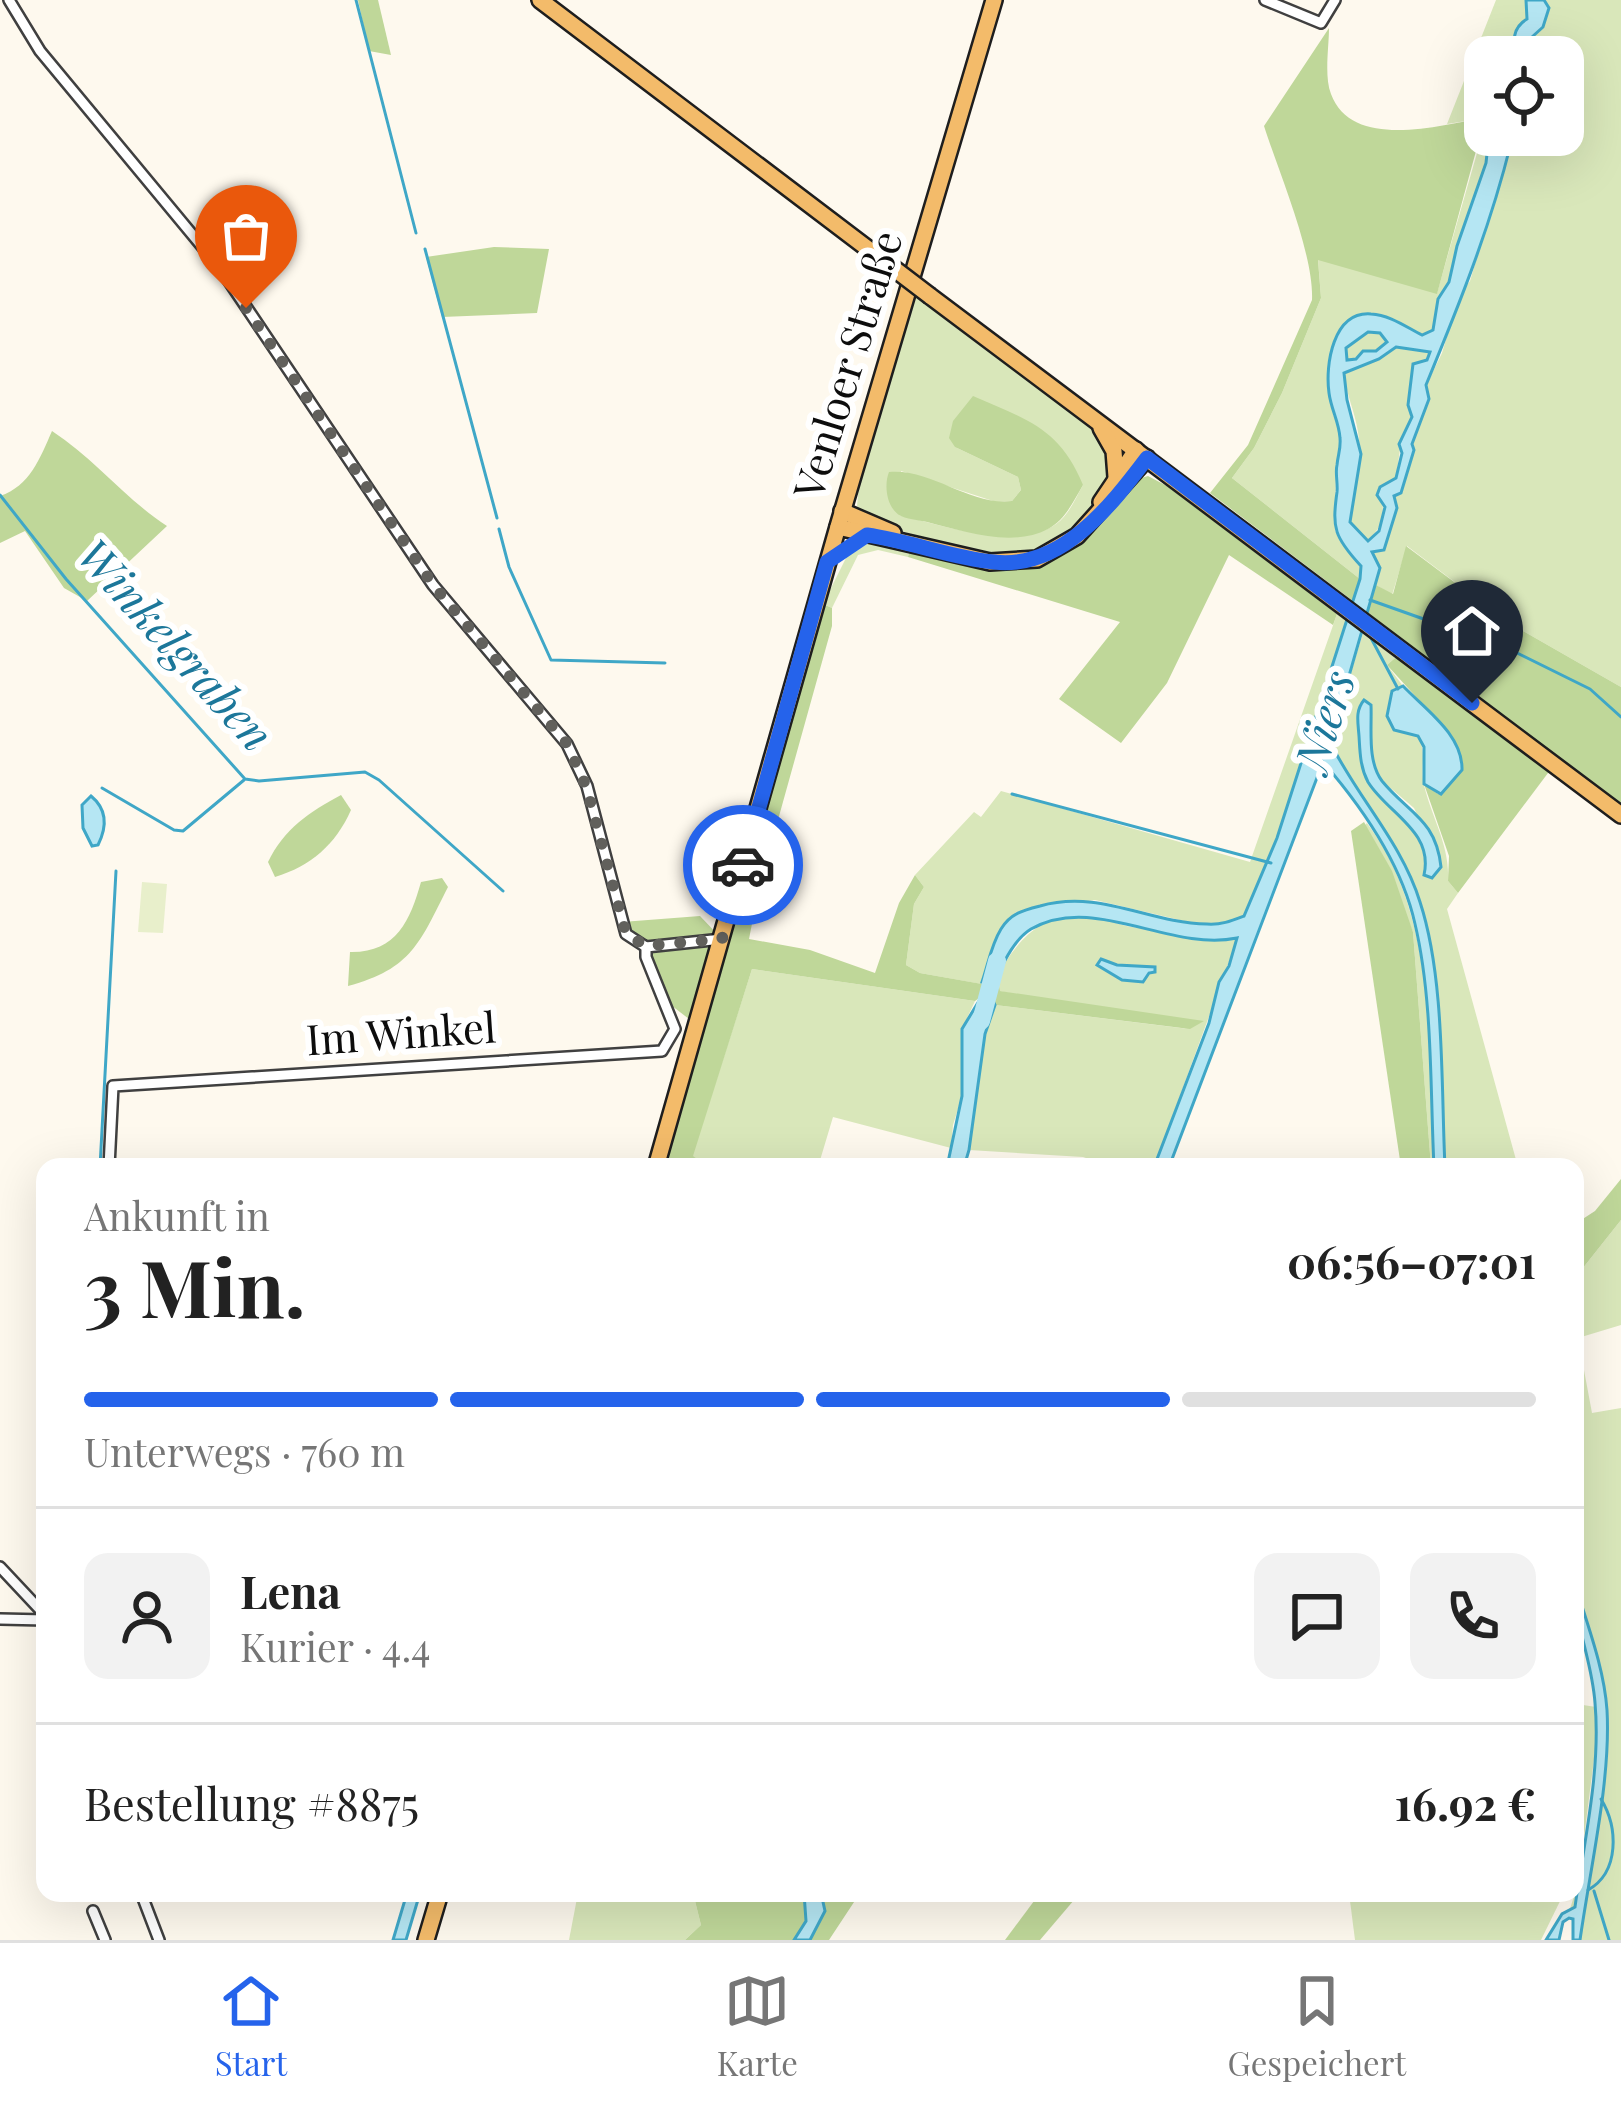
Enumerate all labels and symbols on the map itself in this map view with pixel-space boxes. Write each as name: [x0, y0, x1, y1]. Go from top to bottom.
pin: [195, 185, 297, 308]
street label: Venloer Straße: [778, 224, 913, 506]
water label: Winkelgraben: [66, 524, 288, 762]
pin: [1421, 580, 1523, 703]
water label: Niers: [1277, 662, 1366, 782]
courier: [683, 805, 803, 925]
street label: Im Winkel: [304, 997, 498, 1067]

